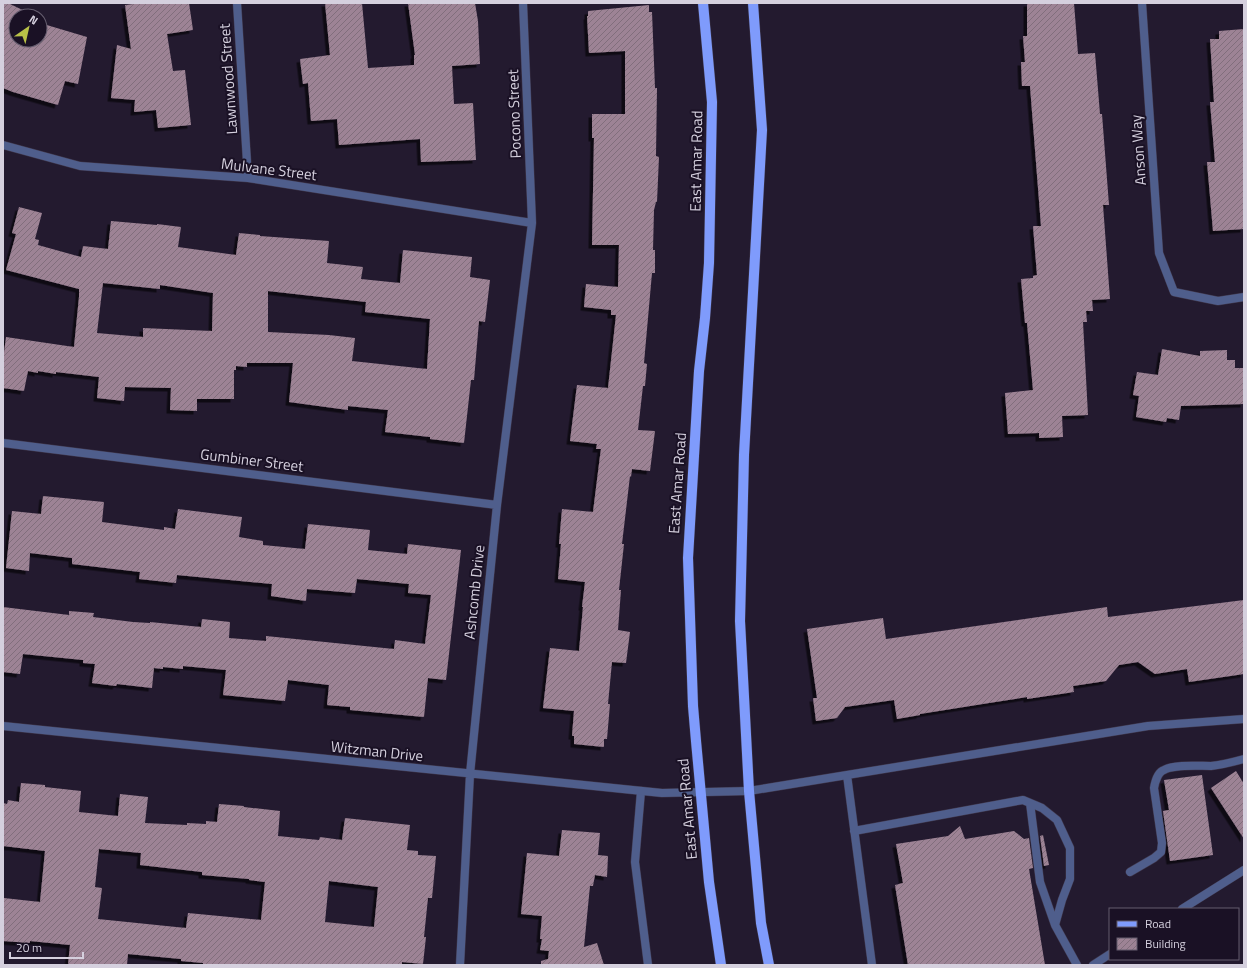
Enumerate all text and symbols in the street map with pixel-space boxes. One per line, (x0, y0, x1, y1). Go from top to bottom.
north arrow (8, 8, 48, 48)
text: N (26, 11, 41, 28)
street label: Lawnwood Street (213, 22, 243, 135)
street label: Pocono Street (501, 68, 527, 159)
street label: East Amar Road (684, 110, 708, 212)
street label: Anson Way (1124, 114, 1152, 186)
street label: Mulvane Street (220, 152, 319, 186)
street label: East Amar Road (662, 432, 692, 534)
street label: Gumbiner Street (199, 442, 306, 478)
street label: Ashcomb Drive (458, 544, 490, 640)
street label: Witzman Drive (330, 735, 424, 767)
street label: East Amar Road (671, 758, 703, 860)
legend (1109, 908, 1239, 960)
text: Road (1145, 914, 1171, 933)
scale bar (10, 934, 83, 960)
text: Building (1145, 934, 1186, 953)
text: 20 m (16, 938, 42, 957)

